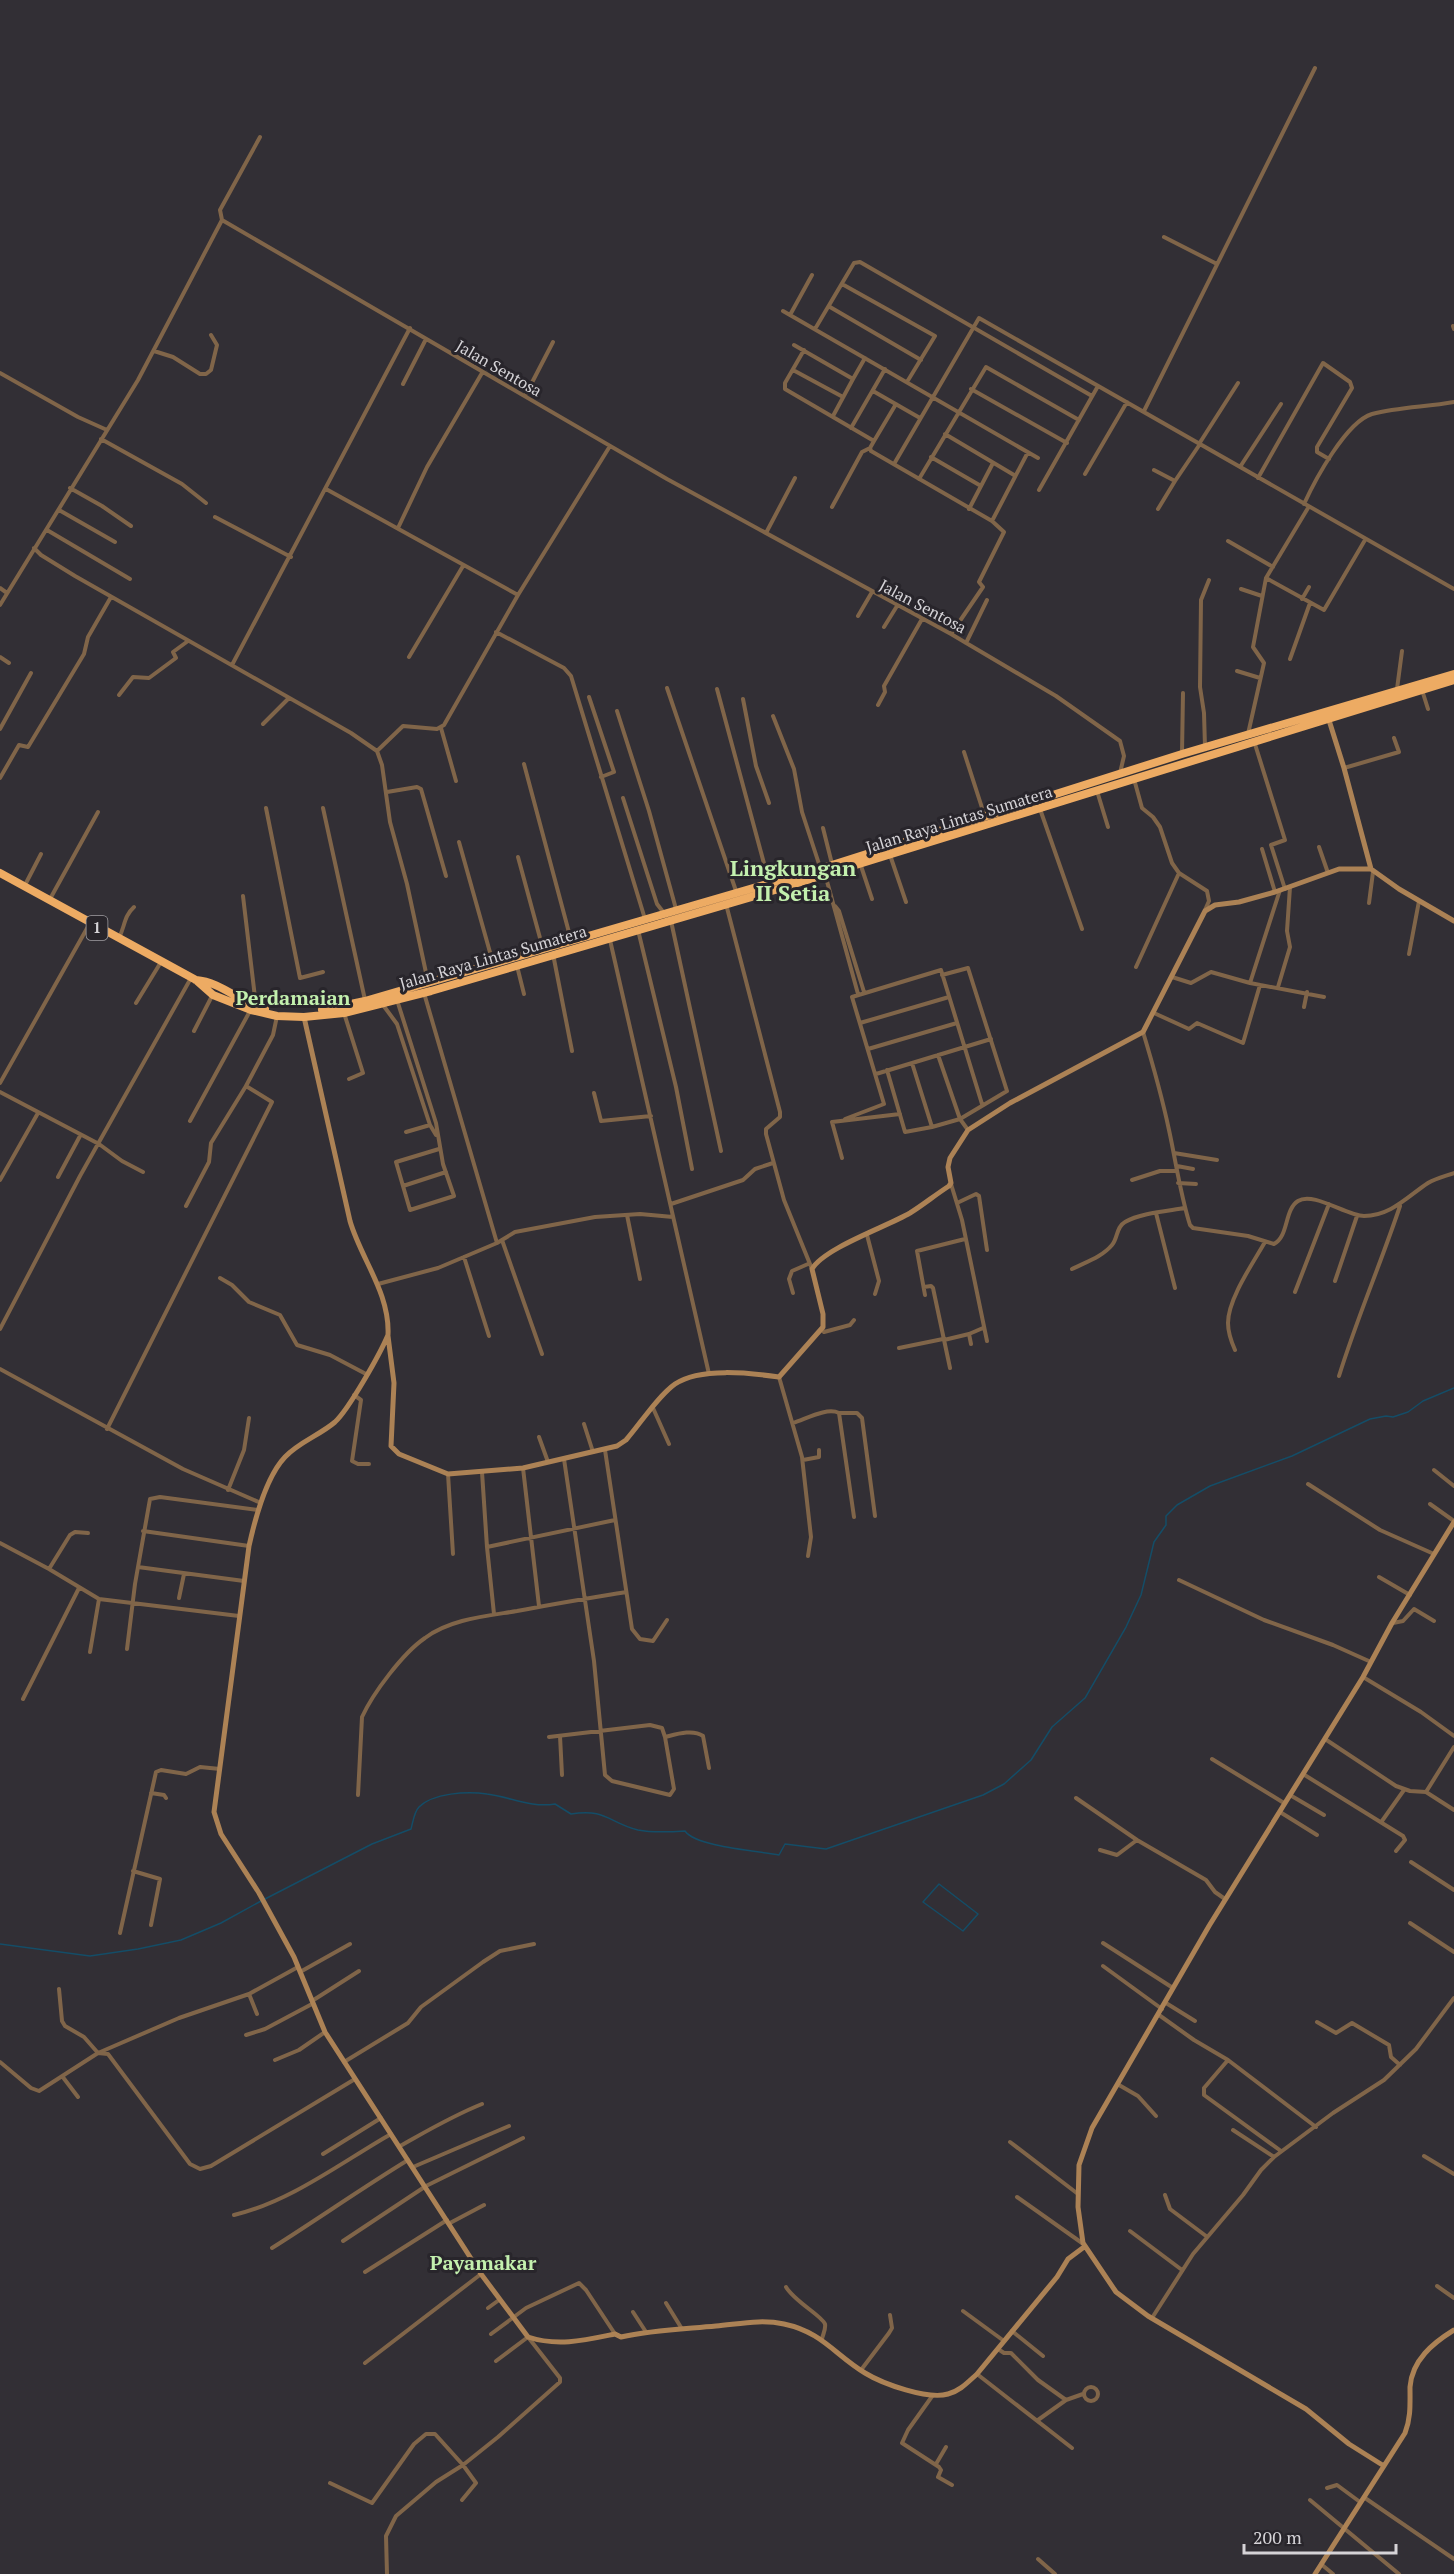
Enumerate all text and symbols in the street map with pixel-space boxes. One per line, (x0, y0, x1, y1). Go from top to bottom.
street label: Jalan Sentosa (452, 335, 546, 401)
street label: Jalan Sentosa (876, 574, 970, 638)
street label: Jalan Raya Lintas Sumatera (863, 780, 1055, 858)
district label: Lingkungan II Setia (730, 853, 856, 907)
road number: 1 (86, 916, 108, 940)
street label: Jalan Raya Lintas Sumatera (397, 920, 589, 994)
district label: Perdamaian (236, 984, 351, 1011)
district label: Payamakar (430, 2249, 537, 2276)
scale bar (1244, 2517, 1396, 2555)
text: 200 m (1253, 2525, 1302, 2549)

